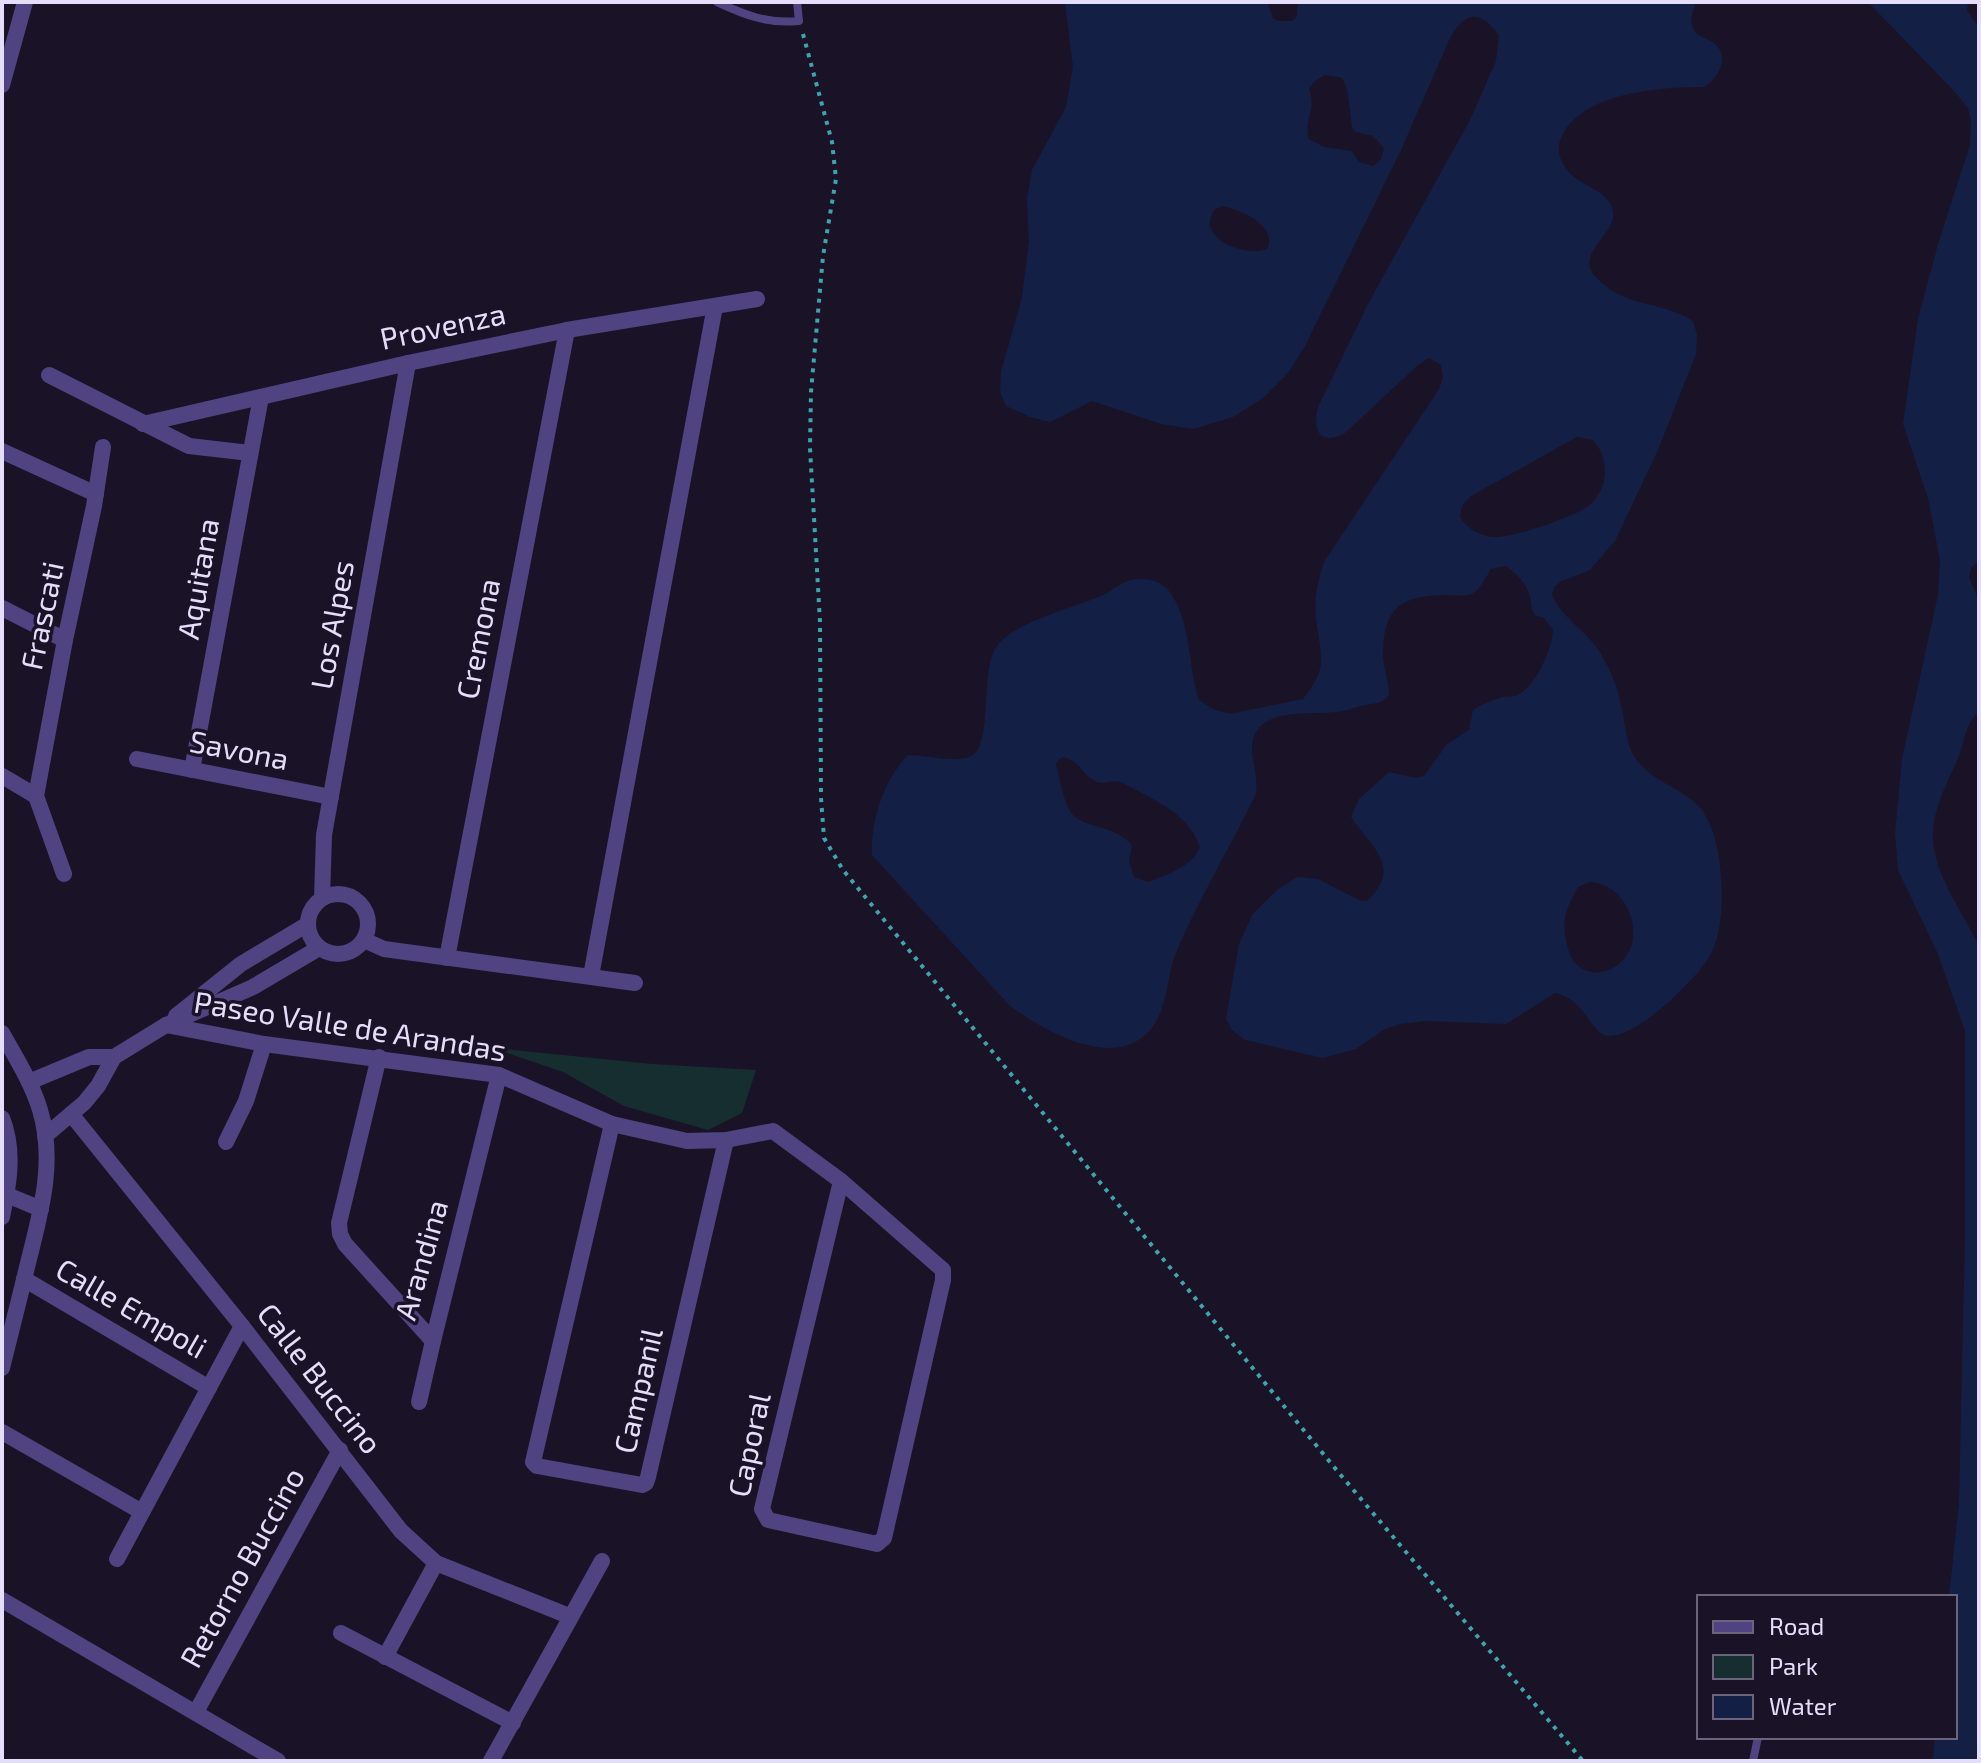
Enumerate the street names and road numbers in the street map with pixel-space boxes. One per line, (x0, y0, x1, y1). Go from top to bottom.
street label: Provenza (377, 294, 509, 356)
street label: Aquitana (169, 515, 225, 642)
street label: Frascati (12, 558, 70, 673)
street label: Los Alpes (302, 558, 360, 692)
street label: Cremona (448, 575, 506, 702)
street label: Savona (187, 722, 292, 776)
street label: Paseo Valle de Arandas (192, 983, 509, 1067)
street label: Arandina (386, 1195, 454, 1324)
street label: Calle Empoli (50, 1250, 214, 1365)
street label: Calle Buccino (251, 1295, 390, 1460)
street label: Campanil (605, 1324, 669, 1457)
street label: Caporal (719, 1389, 777, 1500)
street label: Retorno Buccino (171, 1461, 311, 1673)

